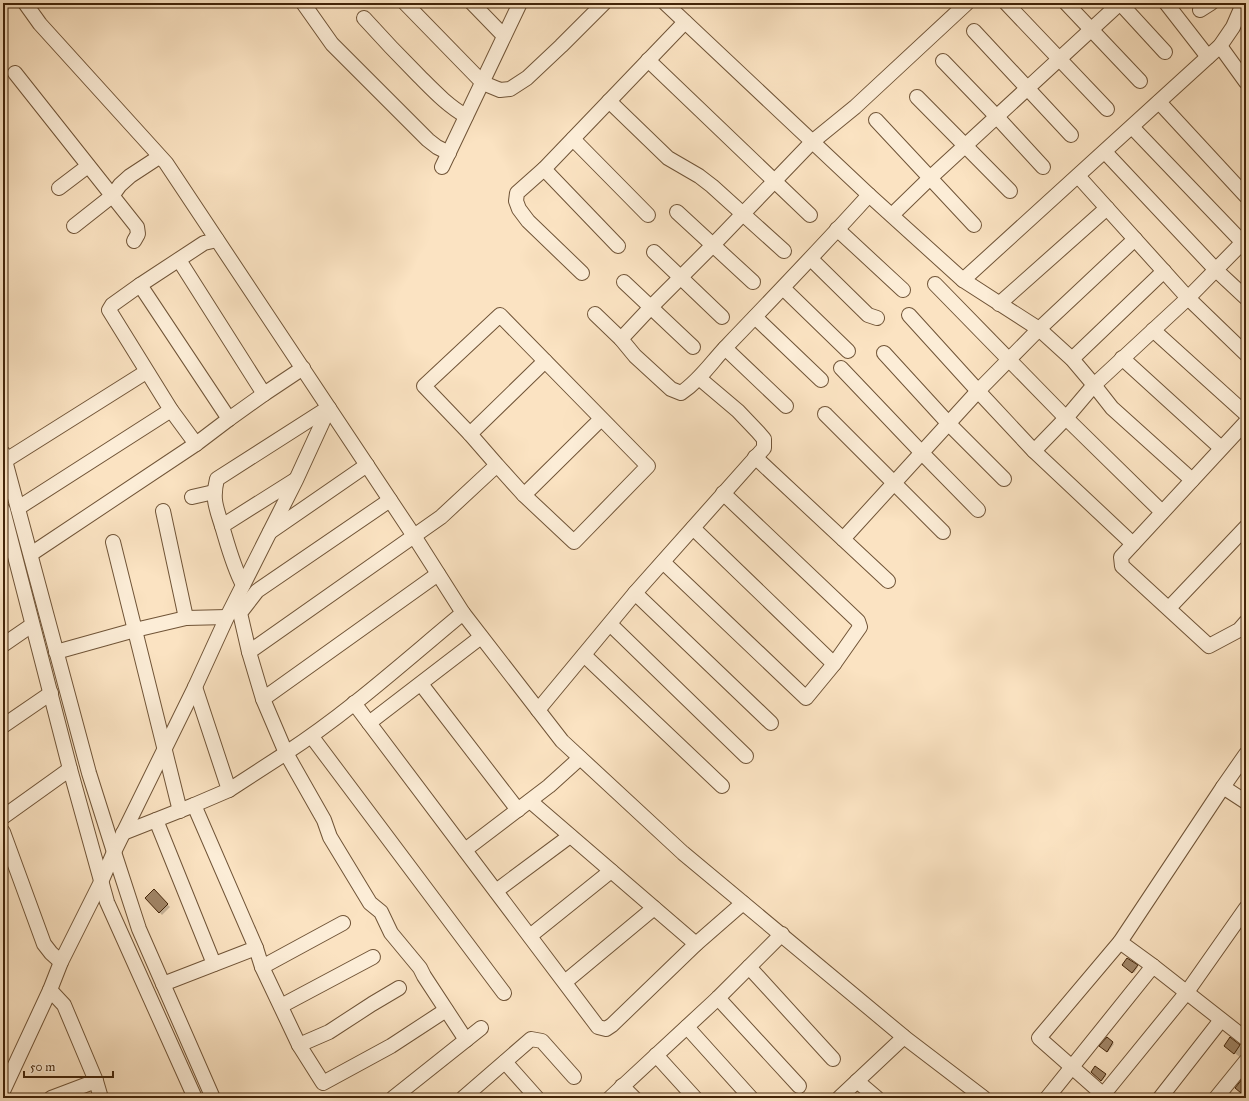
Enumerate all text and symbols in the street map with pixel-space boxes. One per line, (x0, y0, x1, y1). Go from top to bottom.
scale bar (24, 1053, 113, 1079)
text: 50 m (30, 1060, 55, 1074)

